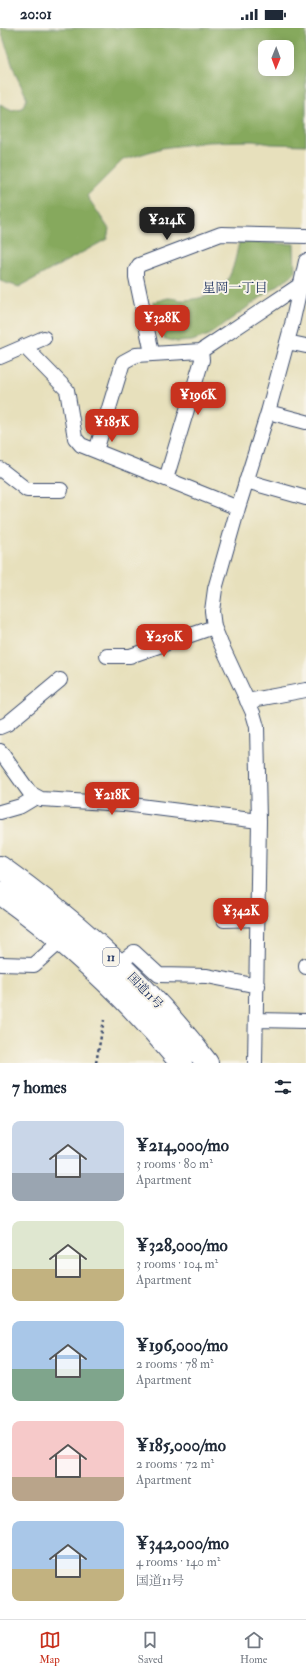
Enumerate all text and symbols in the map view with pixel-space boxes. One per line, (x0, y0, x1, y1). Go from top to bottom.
text: 20:01 (20, 5, 52, 24)
north arrow (258, 40, 294, 76)
map controls (258, 40, 294, 76)
pin: ¥214K (139, 207, 195, 241)
text: ¥214K (148, 212, 186, 228)
district label: 星岡一丁目 (202, 280, 268, 296)
pin: ¥328K (134, 305, 190, 339)
text: ¥328K (144, 310, 180, 326)
pin: ¥196K (170, 382, 226, 416)
text: ¥196K (180, 387, 216, 403)
pin: ¥185K (84, 409, 140, 443)
text: ¥185K (94, 414, 130, 430)
pin: ¥250K (136, 624, 192, 658)
text: ¥250K (145, 629, 183, 645)
pin: ¥218K (84, 782, 140, 816)
text: ¥218K (94, 787, 130, 803)
pin: ¥342K (213, 898, 269, 932)
text: ¥342K (222, 903, 260, 919)
road number: 11 (103, 948, 119, 966)
street label: 国道11号 (124, 970, 166, 1012)
icon: filters (272, 1076, 294, 1098)
text: 7 homes (12, 1077, 67, 1098)
text: ¥214,000/mo (136, 1135, 229, 1156)
icon: home (44, 1137, 92, 1185)
text: 3 rooms · 80 m² (136, 1156, 213, 1172)
text: Apartment (136, 1172, 192, 1188)
text: ¥328,000/mo (136, 1235, 228, 1256)
icon: home (44, 1237, 92, 1285)
text: 3 rooms · 104 m² (136, 1256, 218, 1272)
text: Apartment (136, 1272, 192, 1288)
text: ¥196,000/mo (136, 1335, 228, 1356)
icon: home (44, 1337, 92, 1385)
text: 2 rooms · 78 m² (136, 1356, 214, 1372)
text: Apartment (136, 1372, 192, 1388)
text: ¥185,000/mo (136, 1435, 226, 1456)
icon: home (44, 1437, 92, 1485)
text: 2 rooms · 72 m² (136, 1456, 214, 1472)
text: Apartment (136, 1472, 192, 1488)
text: ¥342,000/mo (136, 1533, 229, 1554)
icon: home (44, 1537, 92, 1585)
text: 4 rooms · 140 m² (136, 1554, 220, 1570)
text: 国道11号 (136, 1573, 184, 1589)
tab: Map (39, 1629, 61, 1666)
tab: Saved (138, 1629, 163, 1666)
tab: Home (240, 1629, 267, 1666)

